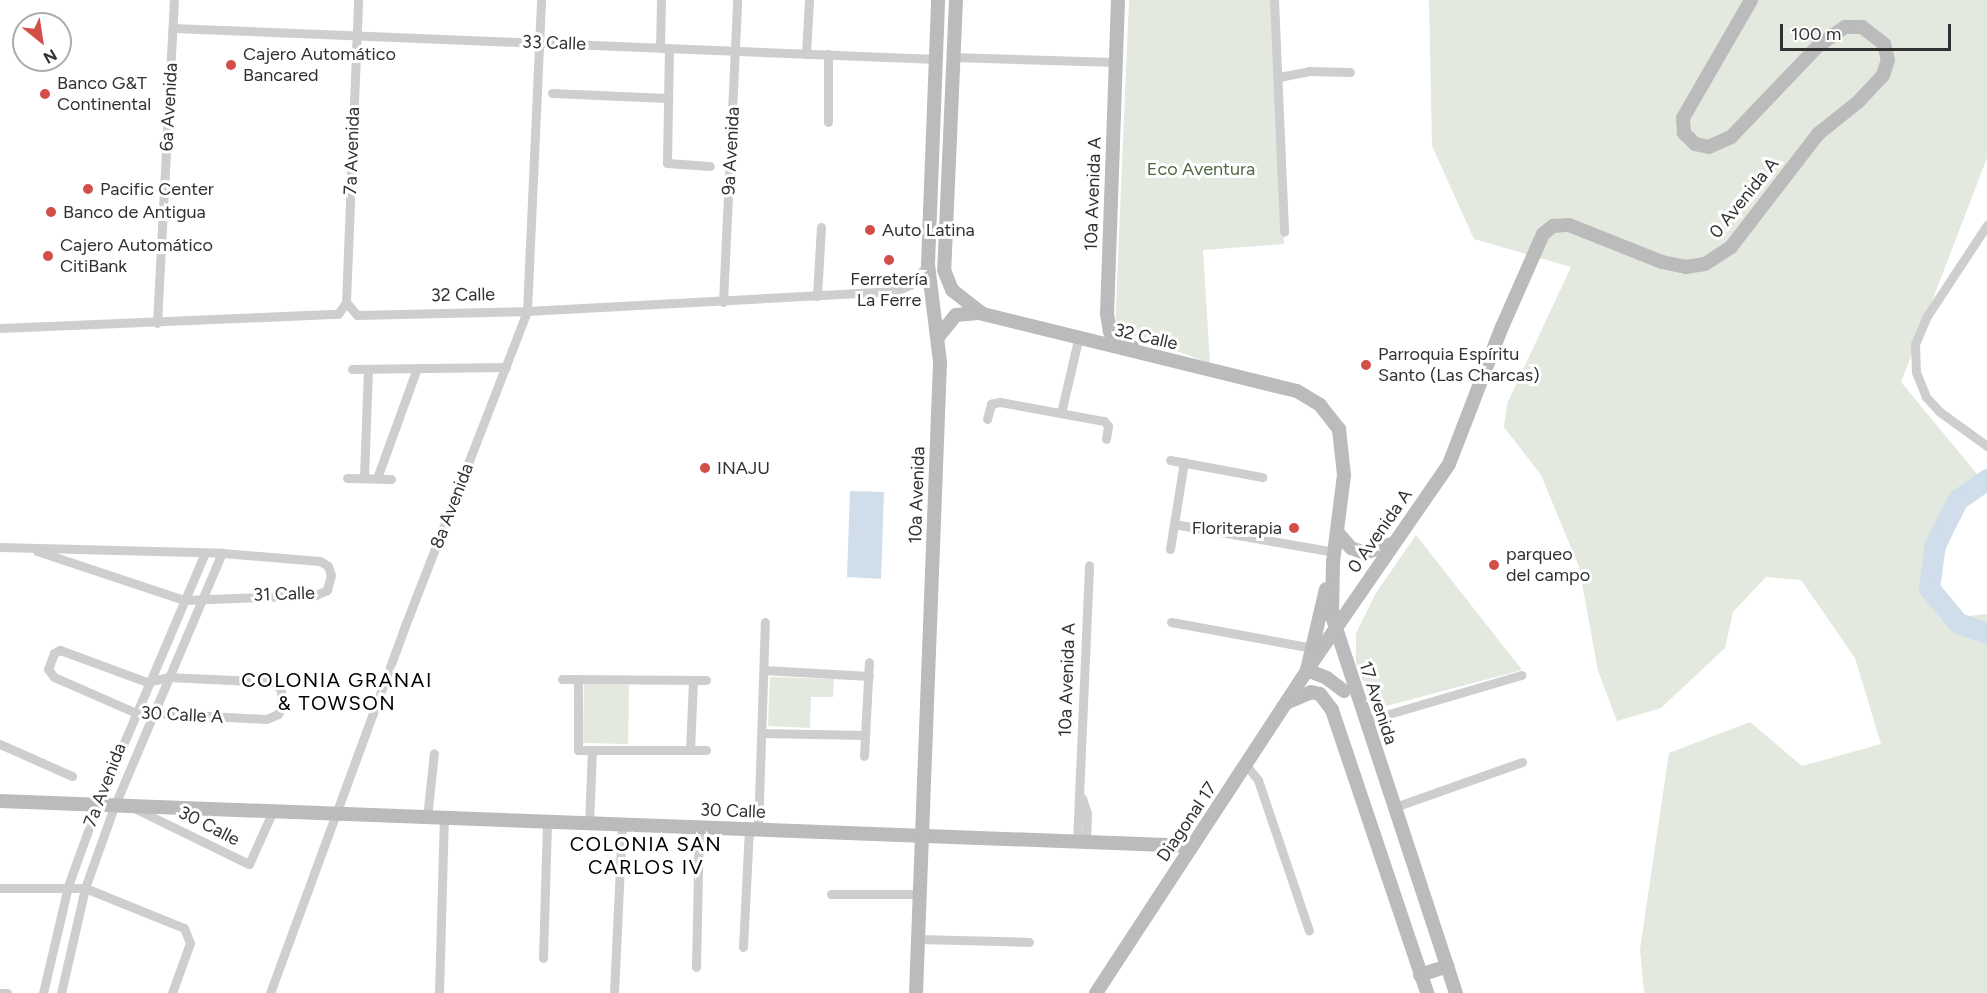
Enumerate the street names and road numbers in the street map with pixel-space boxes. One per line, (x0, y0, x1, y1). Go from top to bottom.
street label: 33 Calle (522, 31, 586, 55)
street label: 6a Avenida (156, 62, 182, 152)
street label: 9a Avenida (718, 106, 744, 196)
street label: 7a Avenida (340, 107, 364, 195)
street label: 10a Avenida A (1080, 137, 1106, 251)
street label: 0 Avenida A (1705, 153, 1783, 243)
street label: 32 Calle (431, 284, 495, 306)
street label: 32 Calle (1112, 319, 1180, 355)
street label: 10a Avenida (905, 446, 929, 544)
street label: 8a Avenida (426, 460, 478, 552)
street label: 0 Avenida A (1343, 485, 1417, 577)
street label: 31 Calle (253, 582, 315, 606)
street label: 10a Avenida A (1054, 623, 1080, 737)
street label: 17 Avenida (1354, 659, 1402, 747)
street label: 30 Calle A (140, 702, 224, 728)
street label: 7a Avenida (79, 740, 131, 830)
street label: Diagonal 17 (1152, 778, 1222, 866)
street label: 30 Calle (700, 799, 766, 823)
street label: 30 Calle (175, 801, 243, 851)

